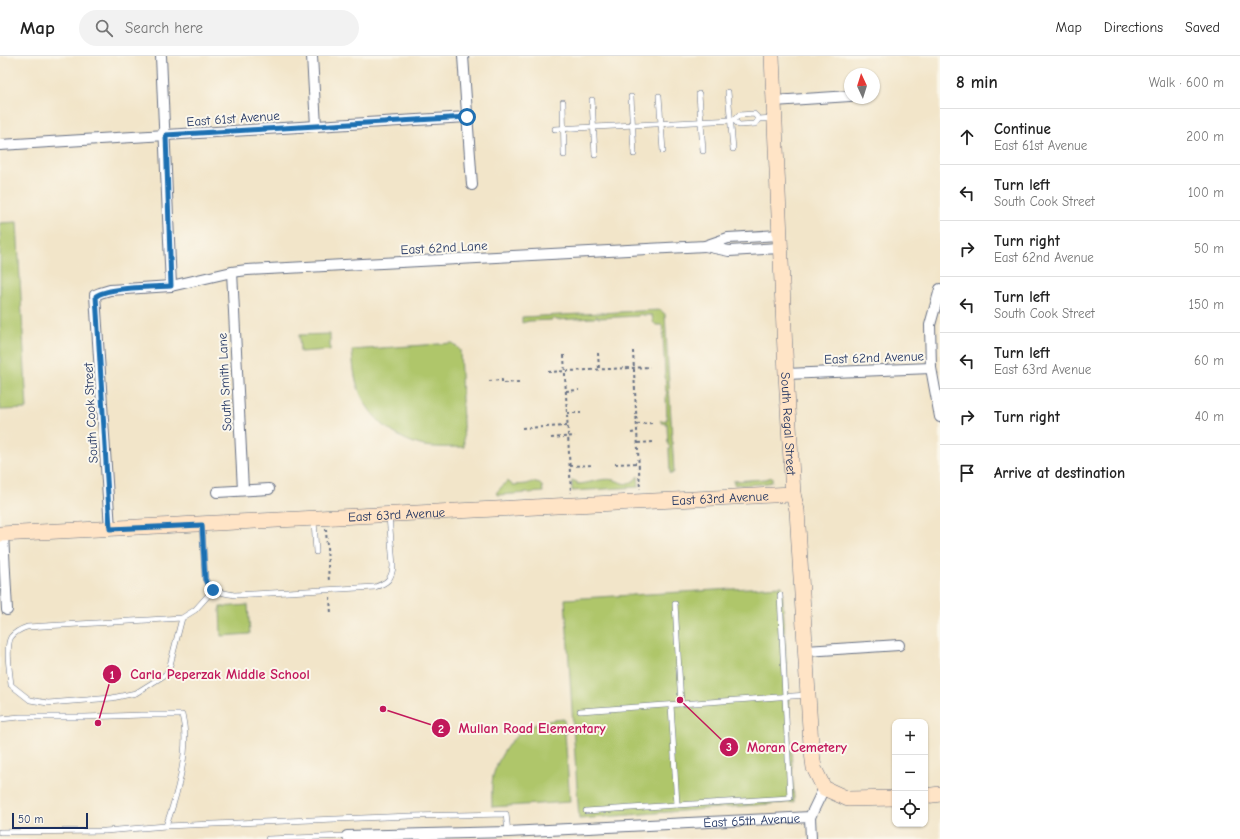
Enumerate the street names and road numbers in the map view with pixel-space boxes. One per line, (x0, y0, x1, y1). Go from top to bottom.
street label: East 61st Avenue (186, 108, 281, 129)
street label: East 62nd Lane (400, 238, 488, 257)
street label: South Smith Lane (214, 332, 235, 431)
street label: East 62nd Avenue (824, 348, 925, 367)
street label: South Cook Street (80, 361, 101, 464)
street label: South Regal Street (778, 372, 799, 477)
street label: East 63rd Avenue (671, 488, 770, 508)
street label: East 63rd Avenue (348, 505, 446, 524)
street label: East 65th Avenue (703, 810, 801, 830)

